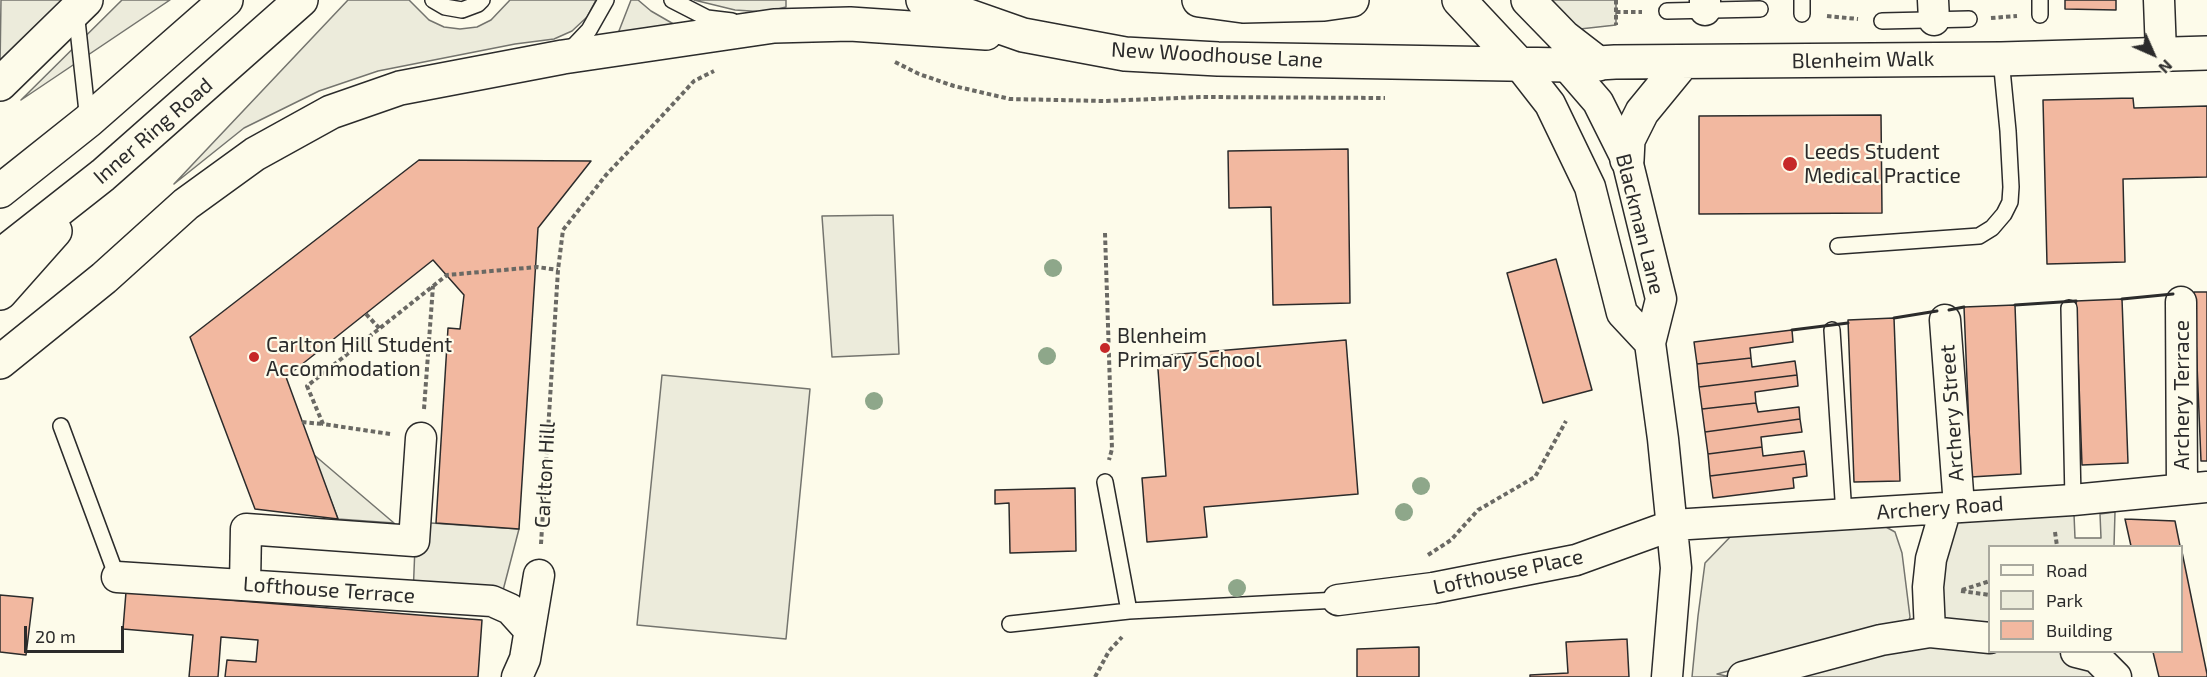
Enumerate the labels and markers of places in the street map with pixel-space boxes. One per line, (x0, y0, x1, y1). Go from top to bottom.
place label: Leeds Student Medical Practice (1804, 139, 1961, 189)
marker: Leeds Student Medical Practice (1781, 155, 1799, 173)
place label: Blenheim Primary School (1117, 323, 1262, 373)
place label: Carlton Hill Student Accommodation (266, 332, 452, 382)
marker: Blenheim Primary School (1098, 341, 1112, 355)
marker: Carlton Hill Student Accommodation (247, 350, 261, 364)

